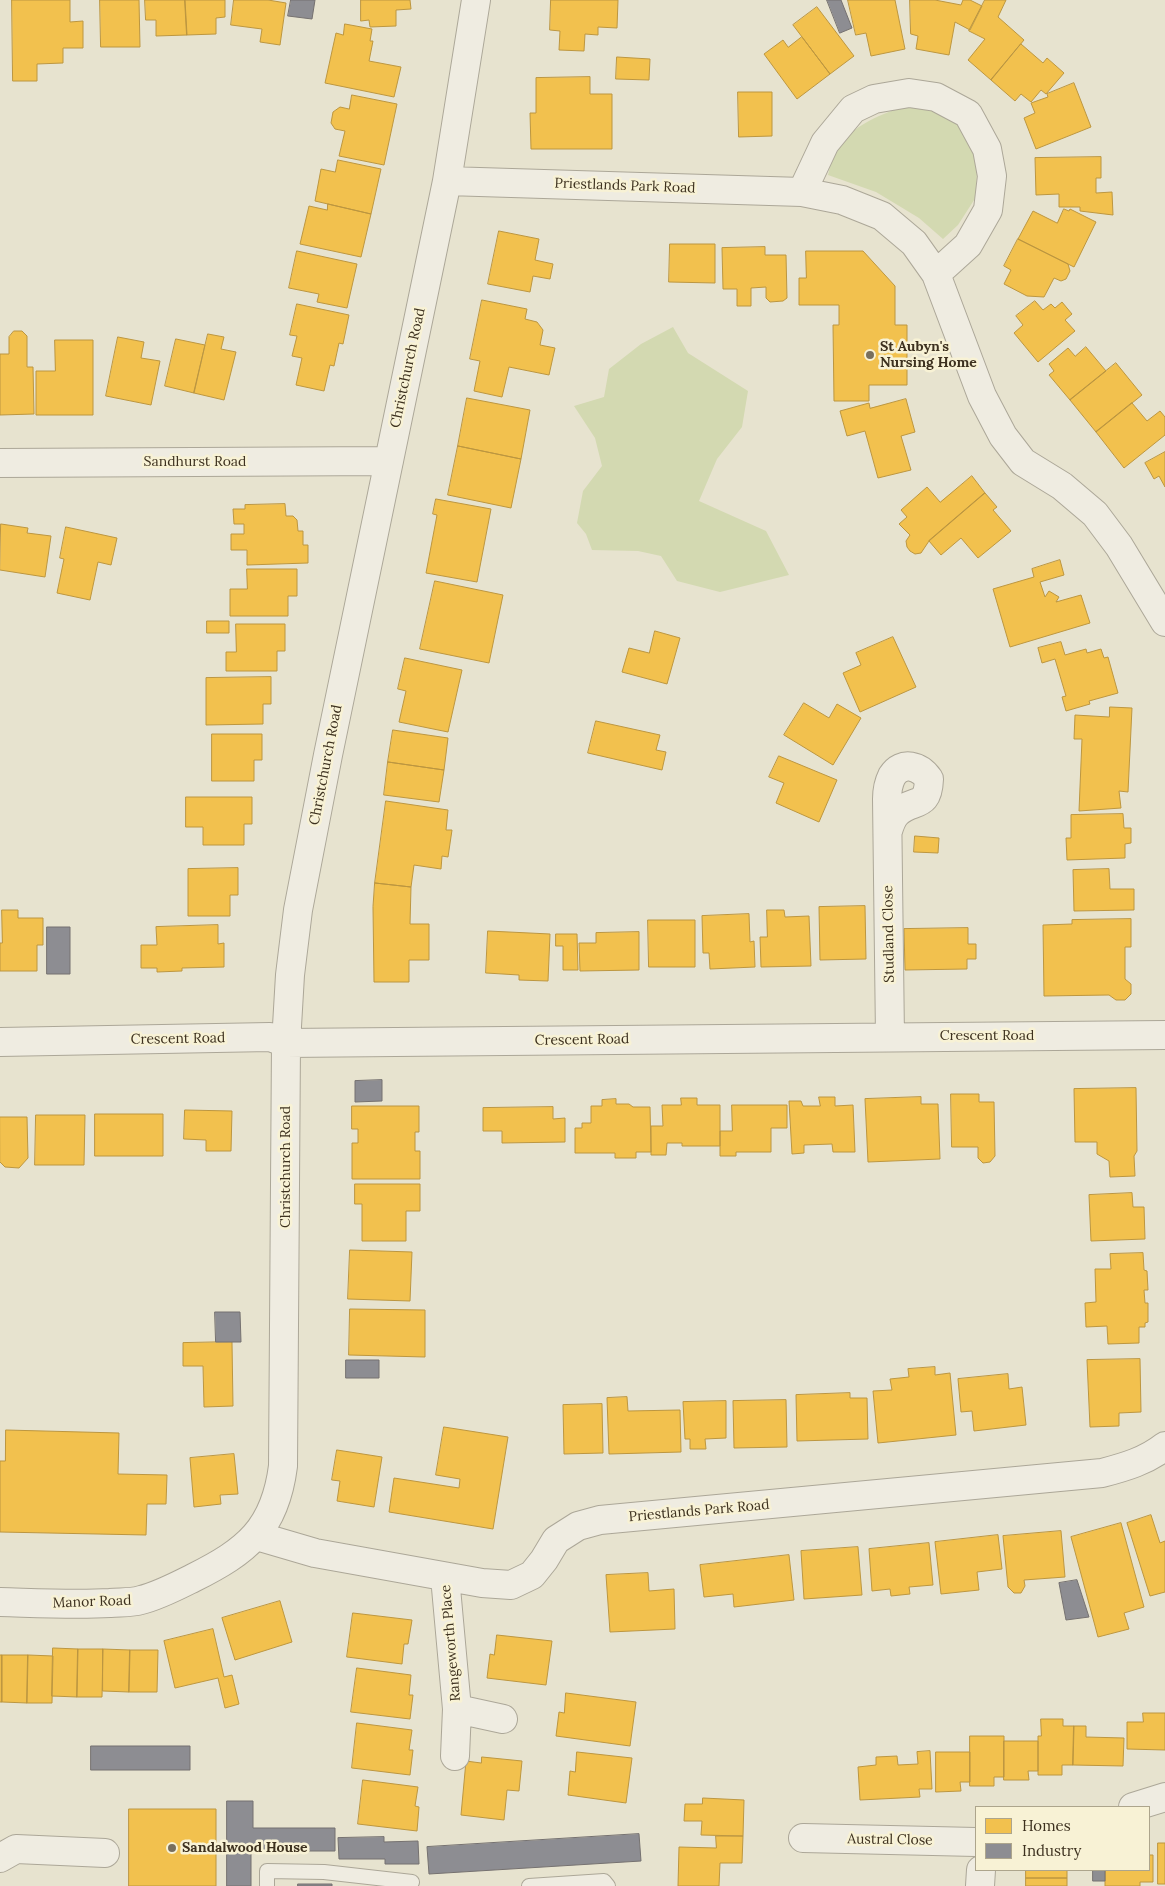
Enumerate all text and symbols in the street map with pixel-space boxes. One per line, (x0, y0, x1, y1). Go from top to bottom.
street label: Priestlands Park Road (554, 175, 696, 197)
street label: Christchurch Road (387, 306, 429, 430)
place label: St Aubyn's Nursing Home (880, 339, 977, 372)
marker: St Aubyn's Nursing Home (864, 349, 876, 361)
street label: Sandhurst Road (144, 454, 246, 470)
street label: Christchurch Road (306, 703, 346, 827)
street label: Studland Close (880, 885, 898, 983)
street label: Crescent Road (940, 1028, 1034, 1044)
street label: Crescent Road (130, 1030, 226, 1048)
street label: Crescent Road (534, 1031, 630, 1049)
street label: Christchurch Road (278, 1106, 294, 1228)
street label: Priestlands Park Road (628, 1496, 770, 1526)
street label: Rangeworth Place (438, 1584, 464, 1702)
street label: Manor Road (52, 1592, 132, 1612)
legend (975, 1806, 1150, 1871)
text: Homes (1022, 1816, 1071, 1835)
street label: Austral Close (847, 1831, 933, 1849)
place label: Sandalwood House (182, 1840, 307, 1856)
text: Industry (1022, 1841, 1081, 1860)
marker: Sandalwood House (166, 1842, 178, 1854)

